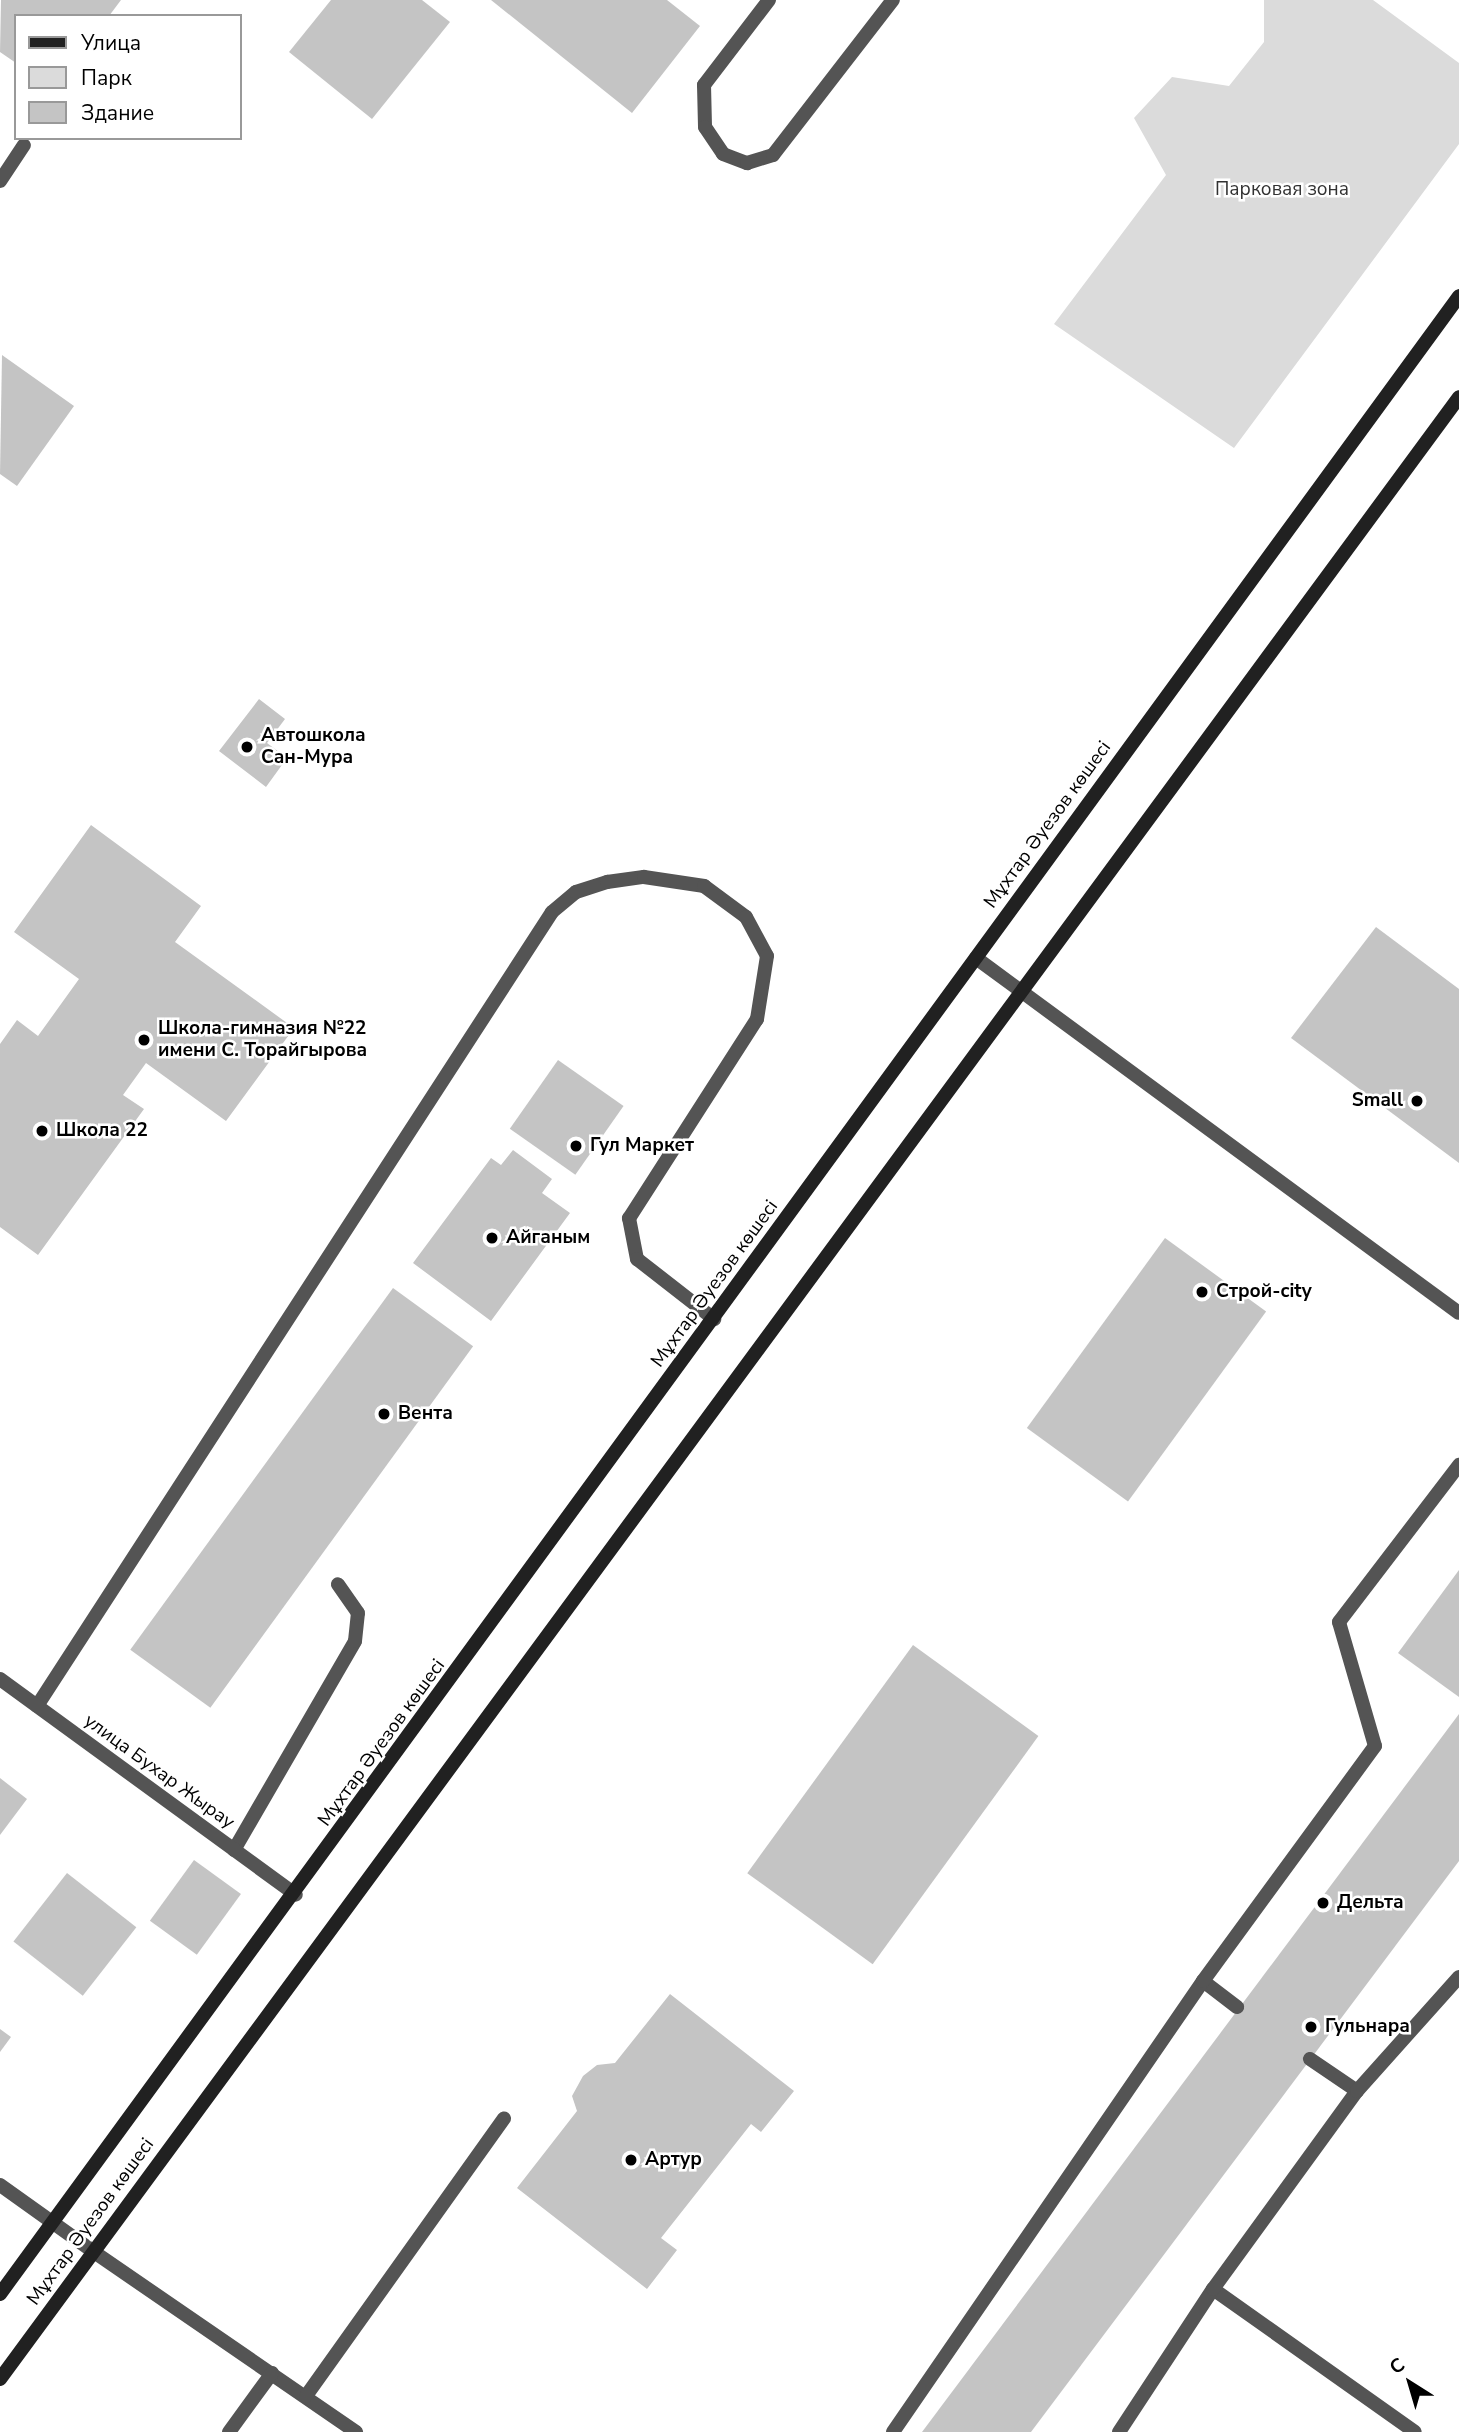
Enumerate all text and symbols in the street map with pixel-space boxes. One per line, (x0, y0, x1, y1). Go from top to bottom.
legend (14, 14, 242, 140)
text: Улица (81, 29, 141, 57)
text: Парк (81, 64, 132, 92)
text: Здание (81, 99, 154, 127)
park label: Парковая зона (1215, 179, 1349, 201)
place label: Автошкола Сан-Мура (261, 725, 366, 769)
street label: Мұхтар Әуезов көшесі (980, 737, 1116, 913)
marker: Автошкола Сан-Мура (239, 739, 255, 755)
place label: Школа-гимназия №22 имени С. Торайгырова (158, 1018, 367, 1062)
marker: Школа-гимназия №22 имени С. Торайгырова (136, 1032, 152, 1048)
place label: Small (1352, 1090, 1403, 1112)
marker: Small (1409, 1093, 1425, 1109)
place label: Школа 22 (56, 1120, 148, 1142)
marker: Школа 22 (34, 1123, 50, 1139)
place label: Гул Маркет (590, 1135, 694, 1157)
marker: Гул Маркет (568, 1138, 584, 1154)
street label: Мұхтар Әуезов көшесі (647, 1196, 783, 1372)
place label: Айганым (506, 1227, 590, 1249)
marker: Айганым (484, 1230, 500, 1246)
place label: Строй-city (1216, 1281, 1312, 1303)
marker: Строй-city (1194, 1284, 1210, 1300)
place label: Вента (398, 1403, 453, 1425)
marker: Вента (376, 1406, 392, 1422)
street label: Мұхтар Әуезов көшесі (314, 1655, 450, 1831)
street label: улица Бухар Жырау (79, 1710, 239, 1834)
place label: Дельта (1337, 1892, 1404, 1914)
marker: Дельта (1315, 1895, 1331, 1911)
place label: Гульнара (1325, 2016, 1410, 2038)
marker: Гульнара (1303, 2019, 1319, 2035)
street label: Мұхтар Әуезов көшесі (23, 2134, 159, 2310)
place label: Артур (645, 2149, 702, 2171)
marker: Артур (623, 2152, 639, 2168)
north arrow (1375, 2348, 1445, 2418)
text: С (1384, 2352, 1410, 2380)

